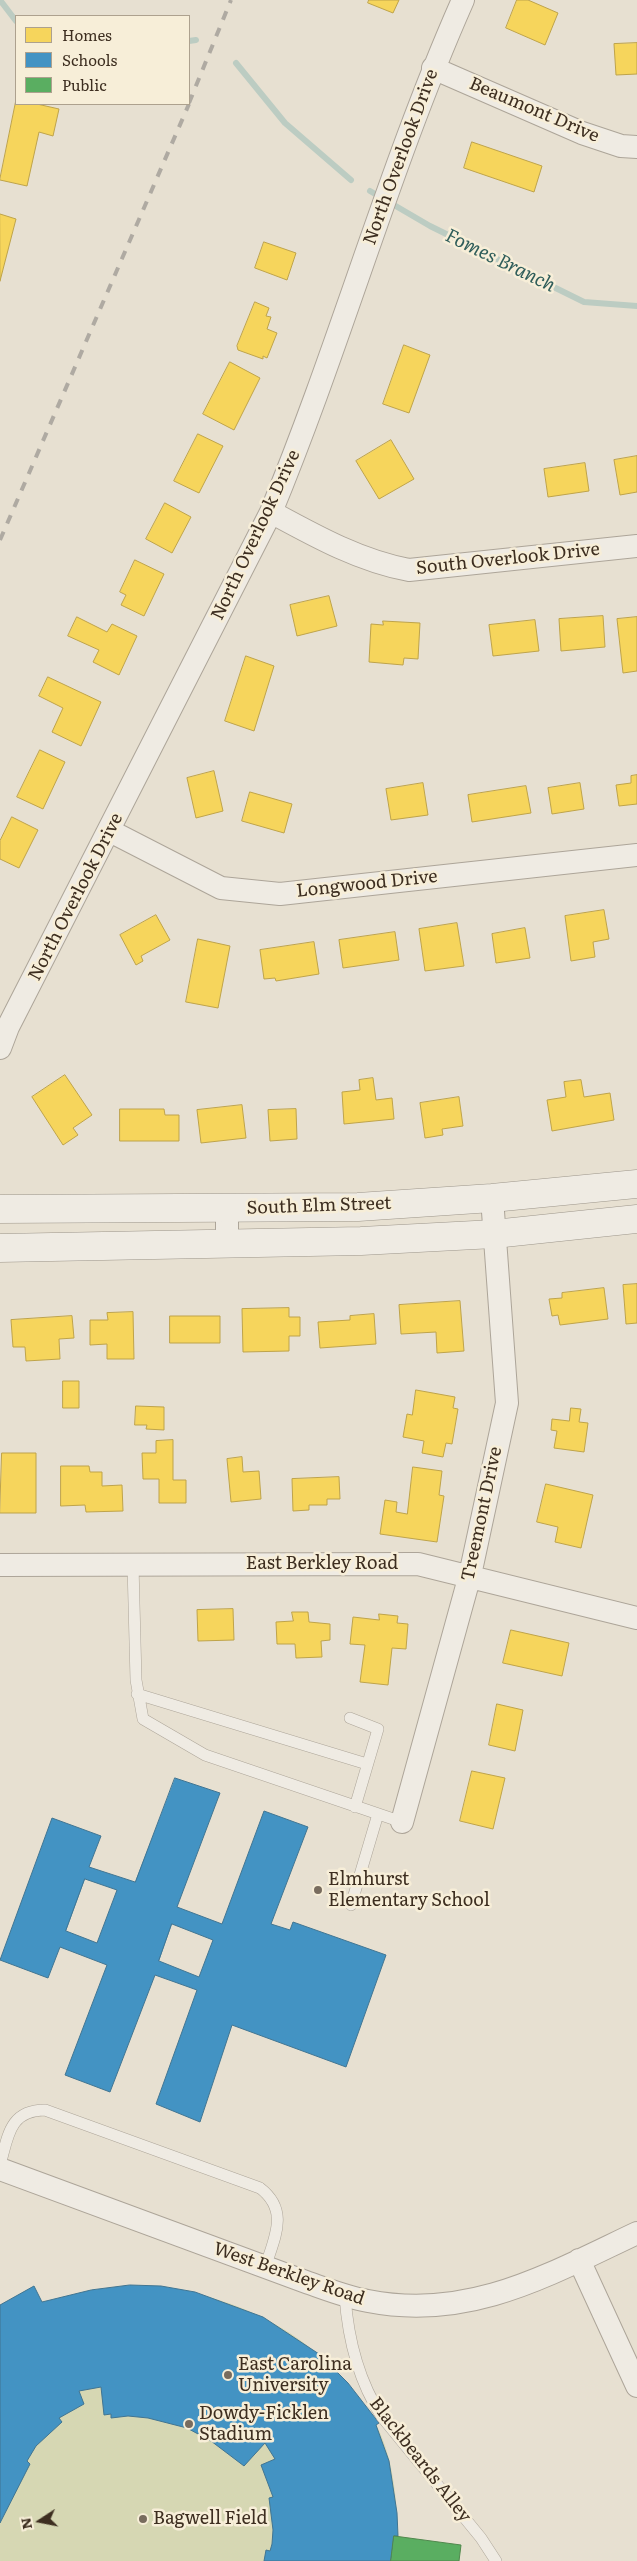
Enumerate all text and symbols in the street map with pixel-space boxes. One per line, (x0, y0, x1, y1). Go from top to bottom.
legend (15, 15, 190, 105)
text: Homes (62, 23, 112, 46)
text: Schools (62, 48, 117, 71)
street label: North Overlook Drive (359, 66, 443, 248)
text: Public (62, 73, 107, 96)
street label: Beaumont Drive (466, 73, 602, 147)
water label: Fomes Branch (441, 225, 559, 297)
street label: North Overlook Drive (207, 446, 305, 624)
street label: South Overlook Drive (415, 539, 601, 579)
street label: North Overlook Drive (24, 810, 128, 984)
street label: Longwood Drive (295, 866, 439, 902)
street label: South Elm Street (246, 1193, 392, 1219)
street label: Treemont Drive (457, 1445, 507, 1583)
street label: East Berkley Road (246, 1553, 398, 1575)
place label: Elmhurst Elementary School (328, 1869, 490, 1912)
marker: Elmhurst Elementary School (312, 1884, 324, 1896)
street label: West Berkley Road (210, 2238, 368, 2310)
place label: East Carolina University (238, 2354, 352, 2396)
marker: East Carolina University (222, 2369, 234, 2381)
street label: Blackbeards Alley (364, 2393, 476, 2527)
place label: Dowdy-Ficklen Stadium (199, 2403, 329, 2446)
marker: Dowdy-Ficklen Stadium (183, 2418, 195, 2430)
north arrow (15, 2496, 65, 2546)
place label: Bagwell Field (153, 2508, 267, 2530)
marker: Bagwell Field (137, 2513, 149, 2525)
text: N (14, 2516, 36, 2532)

